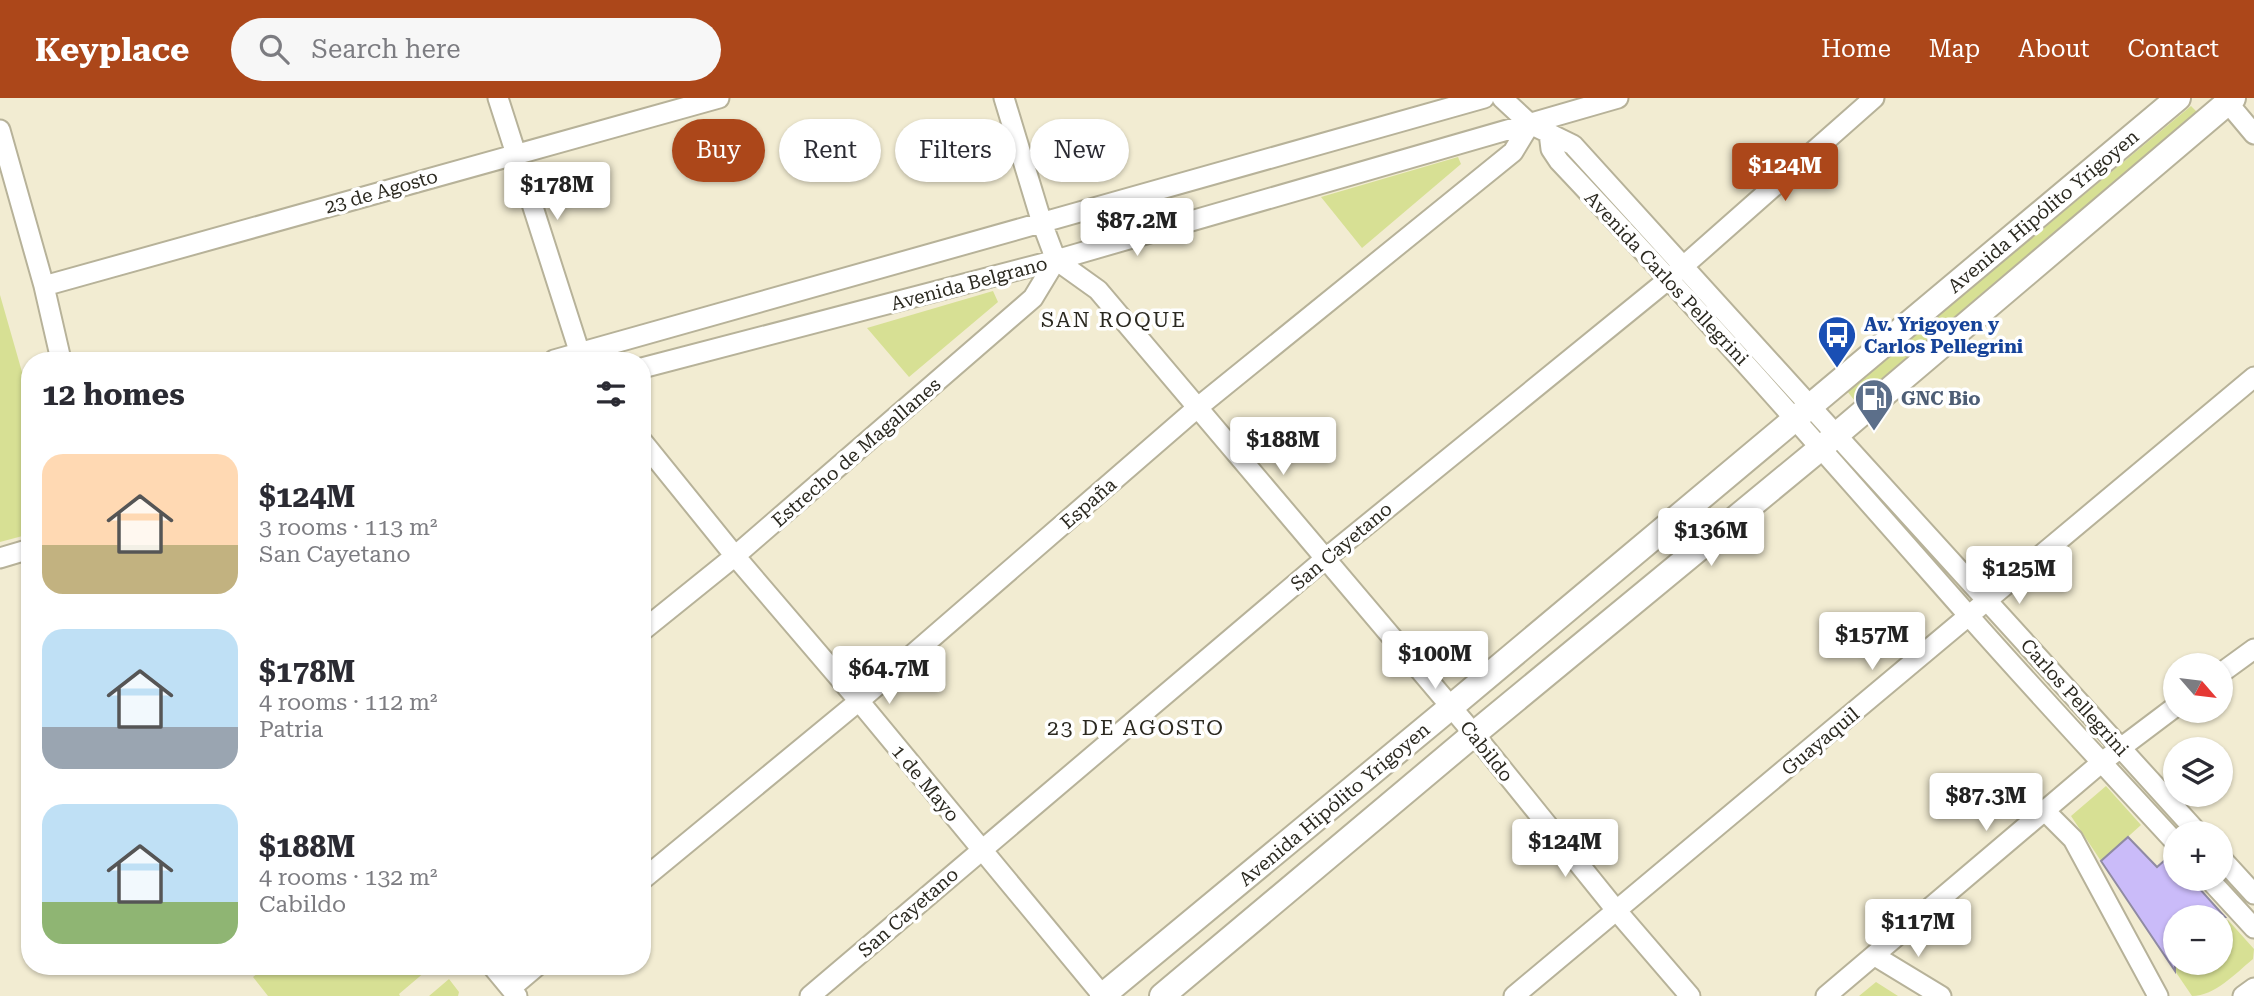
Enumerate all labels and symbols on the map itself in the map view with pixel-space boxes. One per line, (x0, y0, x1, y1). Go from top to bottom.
street label: Avenida Hipólito Yrigoyen (1943, 125, 2143, 298)
pin: $124M (1736, 144, 1834, 203)
pin: $178M (508, 162, 606, 222)
street label: 23 de Agosto (322, 164, 440, 219)
street label: Avenida Carlos Pellegrini (1580, 187, 1753, 370)
pin: $87.2M (1080, 198, 1194, 258)
street label: Avenida Belgrano (888, 252, 1050, 315)
district label: SAN ROQUE (1041, 308, 1187, 332)
place label: Av. Yrigoyen y Carlos Pellegrini (1864, 313, 2023, 358)
bus stop icon: Av. Yrigoyen y Carlos Pellegrini (1816, 314, 1858, 369)
street label: Estrecho de Magallanes (767, 373, 945, 532)
fuel station icon: GNC Bio (1853, 377, 1895, 432)
place label: GNC Bio (1901, 387, 1981, 410)
pin: $188M (1234, 418, 1332, 477)
street label: España (1056, 472, 1121, 534)
street label: San Cayetano (1286, 497, 1397, 595)
pin: $136M (1662, 508, 1760, 568)
pin: $125M (1970, 546, 2068, 606)
pin: $157M (1823, 612, 1921, 672)
pin: $100M (1386, 632, 1484, 691)
street label: Carlos Pellegrini (2016, 634, 2133, 761)
pin: $64.7M (832, 646, 946, 706)
north arrow (2163, 653, 2233, 723)
street label: Guayaquil (1777, 702, 1864, 780)
district label: 23 DE AGOSTO (1047, 716, 1225, 740)
street label: Cabildo (1455, 716, 1518, 787)
street label: Avenida Hipólito Yrigoyen (1234, 718, 1434, 891)
street label: 1 de Mayo (887, 740, 964, 826)
pin: $87.3M (1929, 774, 2043, 833)
pin: $124M (1516, 820, 1614, 879)
street label: San Cayetano (854, 863, 963, 962)
pin: $117M (1869, 900, 1967, 959)

